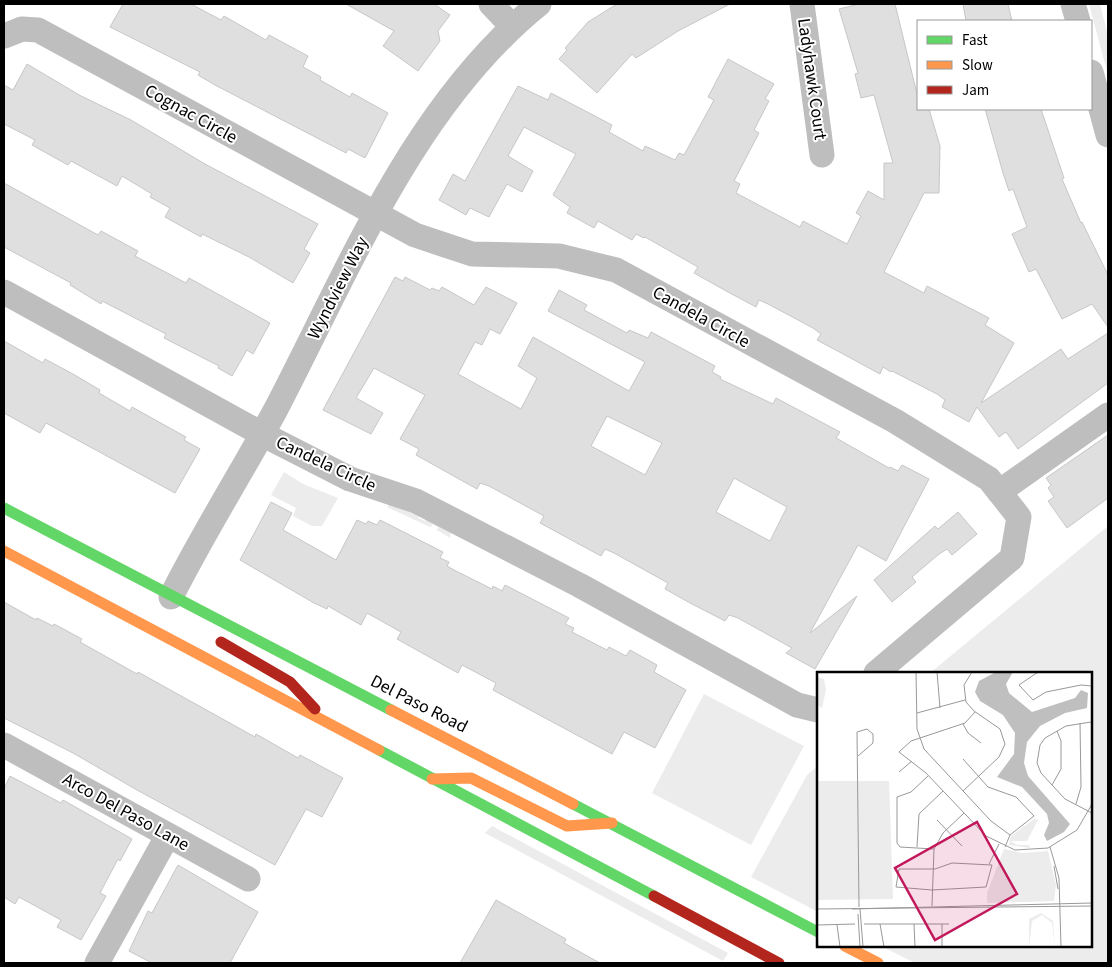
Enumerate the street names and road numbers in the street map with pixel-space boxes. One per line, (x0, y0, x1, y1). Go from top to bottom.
street label: Ladyhawk Court (791, 17, 833, 141)
street label: Cognac Circle (140, 78, 242, 150)
street label: Wyndview Way (301, 232, 375, 344)
street label: Candela Circle (648, 280, 754, 354)
street label: Candela Circle (272, 430, 380, 498)
street label: Del Paso Road (366, 669, 472, 739)
street label: Arco Del Paso Lane (58, 767, 194, 857)

